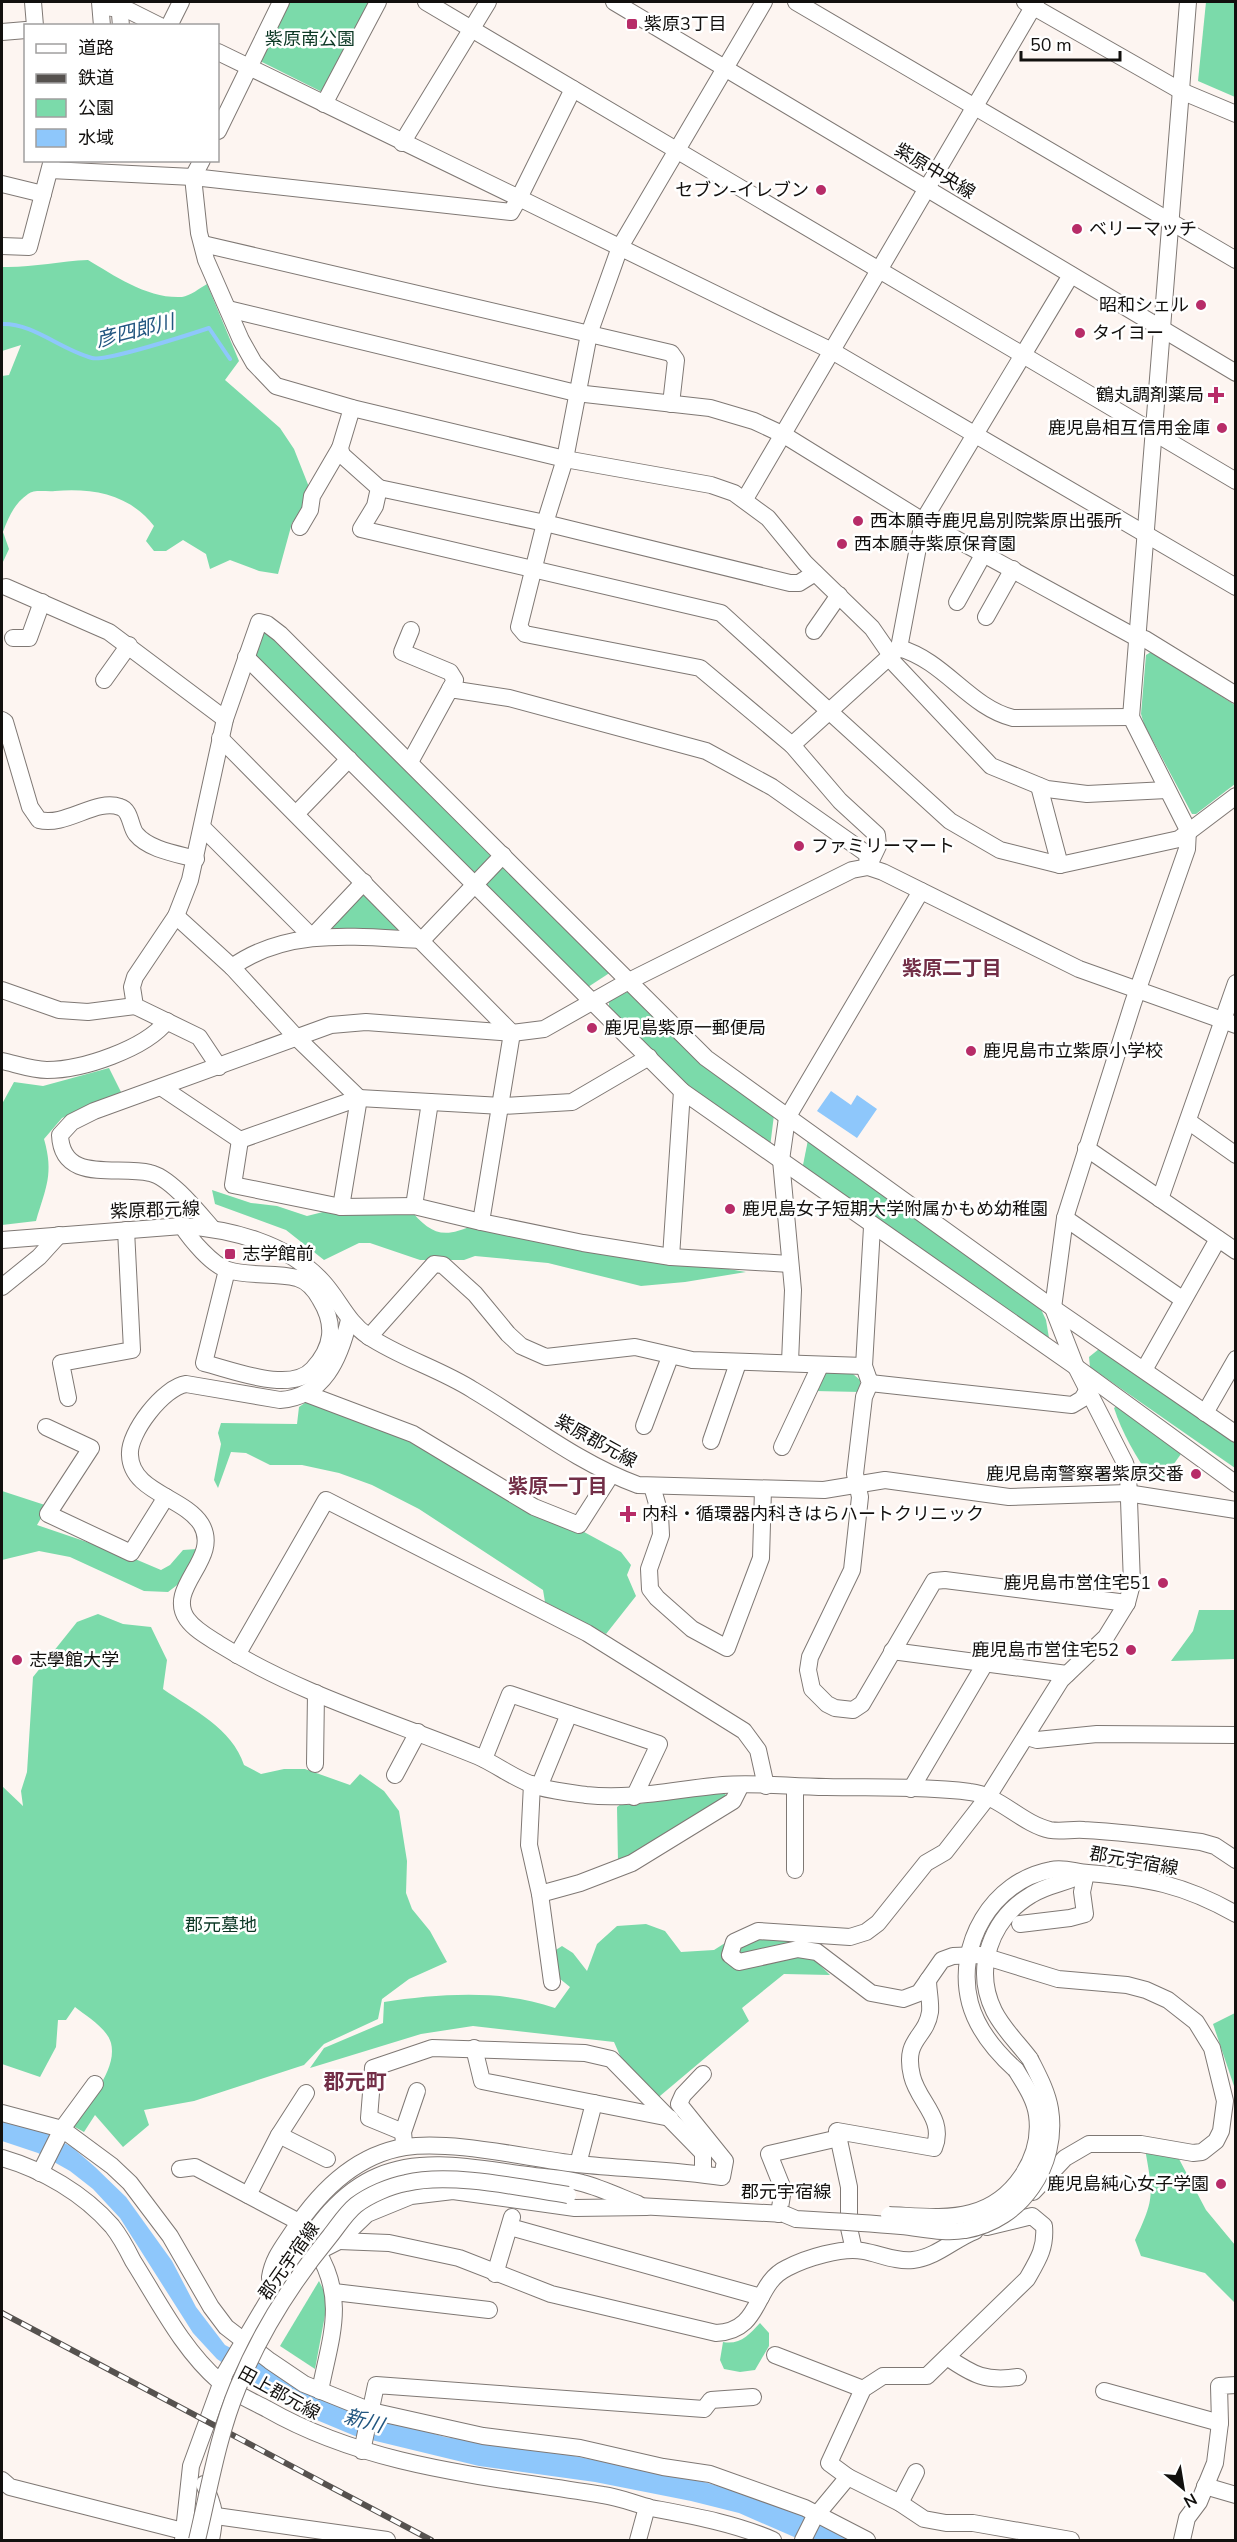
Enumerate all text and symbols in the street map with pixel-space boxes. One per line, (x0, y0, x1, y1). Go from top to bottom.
place label: 紫原3丁目 (644, 12, 727, 36)
marker: 紫原3丁目 (625, 17, 639, 31)
legend (24, 24, 219, 162)
scale bar (1021, 24, 1120, 62)
park label: 紫原南公園 (265, 27, 355, 51)
text: 50 m (1030, 33, 1072, 57)
text: 道路 (78, 36, 114, 60)
text: 鉄道 (78, 66, 114, 90)
text: 公園 (78, 96, 114, 120)
text: 水域 (78, 126, 114, 150)
street label: 紫原中央線 (890, 138, 980, 204)
place label: セブン-イレブン (675, 178, 809, 202)
marker: セブン-イレブン (814, 183, 828, 197)
place label: ベリーマッチ (1089, 217, 1197, 241)
marker: ベリーマッチ (1070, 222, 1084, 236)
place label: 昭和シェル (1099, 293, 1189, 317)
marker: 昭和シェル (1194, 298, 1208, 312)
water label: 彦四郎川 (93, 308, 179, 354)
place label: タイヨー (1092, 321, 1164, 345)
marker: タイヨー (1073, 326, 1087, 340)
place label: 鶴丸調剤薬局 (1096, 383, 1204, 407)
marker: 鶴丸調剤薬局 (1209, 388, 1223, 402)
place label: 鹿児島相互信用金庫 (1048, 416, 1210, 440)
marker: 鹿児島相互信用金庫 (1215, 421, 1229, 435)
place label: 西本願寺鹿児島別院紫原出張所 (870, 509, 1122, 533)
marker: 西本願寺鹿児島別院紫原出張所 (851, 514, 865, 528)
place label: 西本願寺紫原保育園 (854, 532, 1016, 556)
marker: 西本願寺紫原保育園 (835, 537, 849, 551)
place label: ファミリーマート (811, 834, 955, 858)
marker: ファミリーマート (792, 839, 806, 853)
district label: 紫原二丁目 (902, 955, 1002, 982)
place label: 鹿児島紫原一郵便局 (604, 1016, 766, 1040)
marker: 鹿児島紫原一郵便局 (585, 1021, 599, 1035)
place label: 鹿児島市立紫原小学校 (983, 1039, 1163, 1063)
marker: 鹿児島市立紫原小学校 (964, 1044, 978, 1058)
street label: 紫原郡元線 (110, 1196, 200, 1224)
place label: 鹿児島女子短期大学附属かもめ幼稚園 (742, 1197, 1048, 1221)
marker: 鹿児島女子短期大学附属かもめ幼稚園 (723, 1202, 737, 1216)
place label: 志学館前 (242, 1242, 314, 1266)
marker: 志学館前 (223, 1247, 237, 1261)
street label: 紫原郡元線 (551, 1409, 641, 1473)
place label: 鹿児島南警察署紫原交番 (986, 1462, 1184, 1486)
marker: 鹿児島南警察署紫原交番 (1189, 1467, 1203, 1481)
district label: 紫原一丁目 (508, 1473, 608, 1500)
place label: 内科・循環器内科きはらハートクリニック (642, 1502, 984, 1526)
marker: 内科・循環器内科きはらハートクリニック (619, 1505, 637, 1523)
place label: 鹿児島市営住宅51 (1003, 1571, 1151, 1595)
marker: 鹿児島市営住宅51 (1156, 1576, 1170, 1590)
place label: 鹿児島市営住宅52 (971, 1638, 1119, 1662)
marker: 鹿児島市営住宅52 (1124, 1643, 1138, 1657)
place label: 志學館大学 (29, 1648, 119, 1672)
marker: 志學館大学 (10, 1653, 24, 1667)
street label: 郡元宇宿線 (1088, 1841, 1180, 1881)
park label: 郡元墓地 (185, 1913, 257, 1937)
district label: 郡元町 (324, 2068, 387, 2096)
place label: 鹿児島純心女子学園 (1047, 2172, 1209, 2196)
marker: 鹿児島純心女子学園 (1214, 2177, 1228, 2191)
street label: 郡元宇宿線 (741, 2180, 831, 2204)
street label: 郡元宇宿線 (253, 2217, 325, 2305)
street label: 田上郡元線 (234, 2361, 324, 2425)
water label: 新川 (341, 2403, 389, 2440)
north arrow (1153, 2458, 1213, 2518)
text: N (1179, 2488, 1201, 2513)

